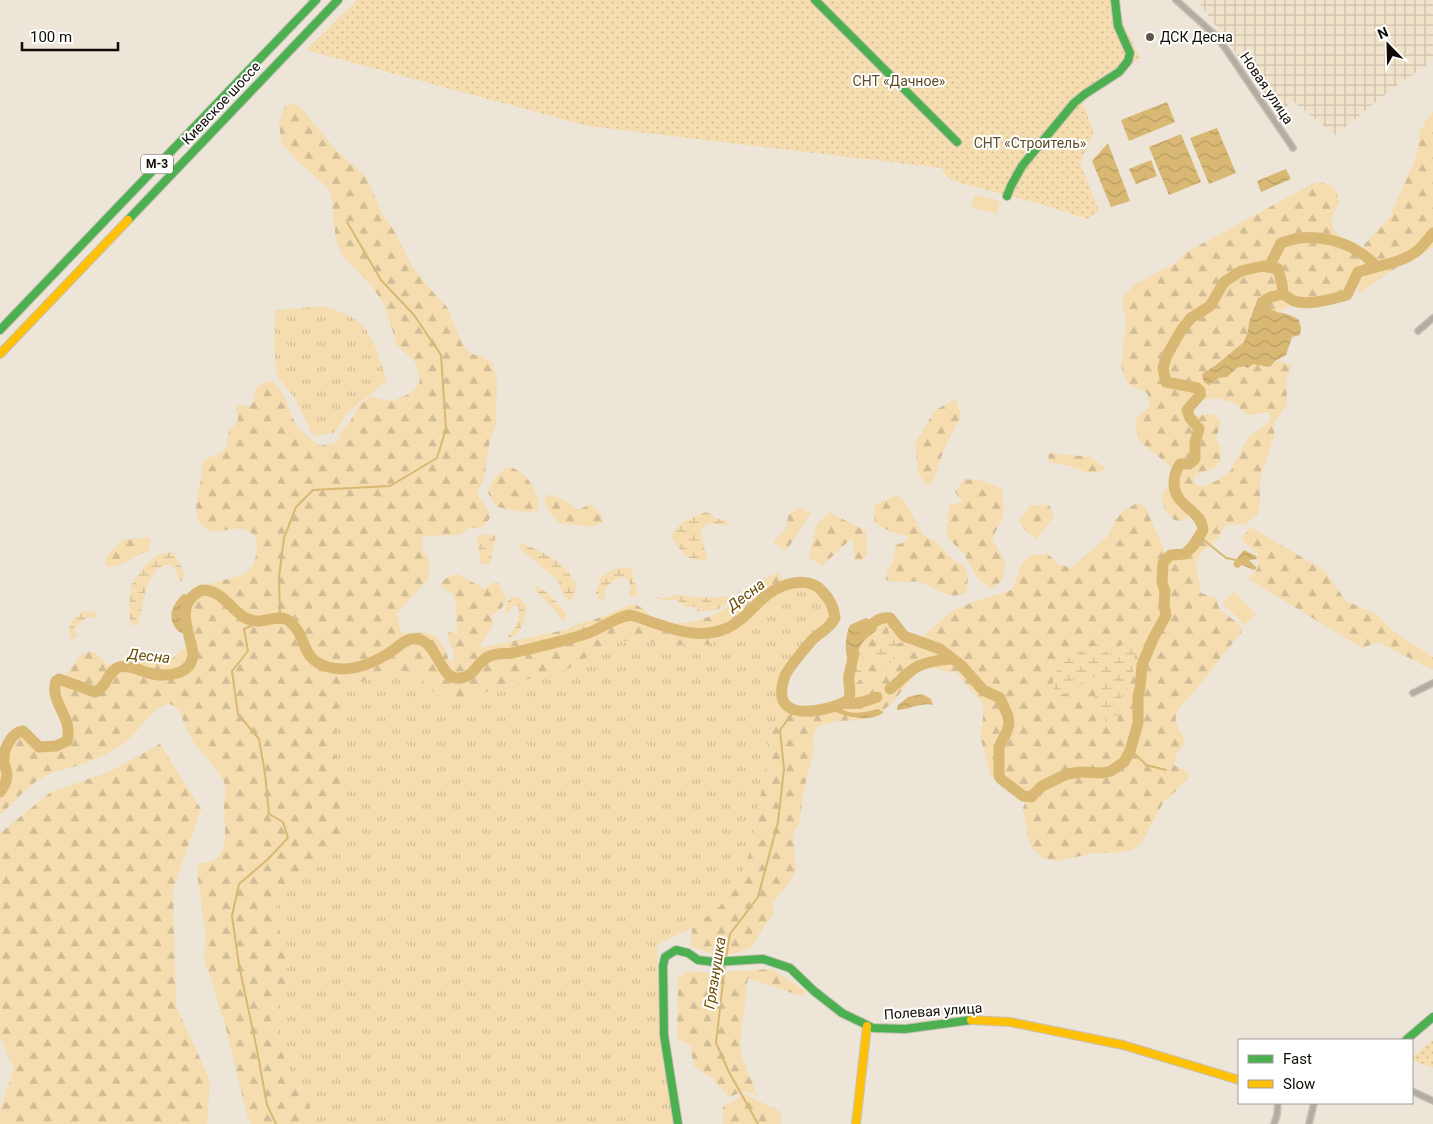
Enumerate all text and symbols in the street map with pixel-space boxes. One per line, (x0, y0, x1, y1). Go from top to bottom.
scale bar (22, 20, 119, 52)
north arrow (1363, 20, 1413, 70)
text: N (1375, 24, 1391, 42)
text: 100 m (30, 28, 72, 46)
place label: ДСК Десна (1160, 29, 1233, 45)
marker: ДСК Десна (1144, 31, 1156, 43)
street label: Новая улица (1237, 49, 1297, 127)
street label: Киевское шоссе (179, 58, 263, 148)
park label: СНТ «Дачное» (853, 73, 946, 89)
park label: СНТ «Строитель» (974, 135, 1087, 151)
road number: М-3 (141, 154, 173, 173)
water label: Десна (723, 575, 768, 616)
water label: Десна (126, 645, 171, 667)
water label: Грязнушка (700, 935, 730, 1010)
street label: Полевая улица (883, 1000, 983, 1022)
legend (1238, 1039, 1413, 1104)
text: Fast (1283, 1050, 1312, 1068)
text: Slow (1283, 1075, 1315, 1093)

